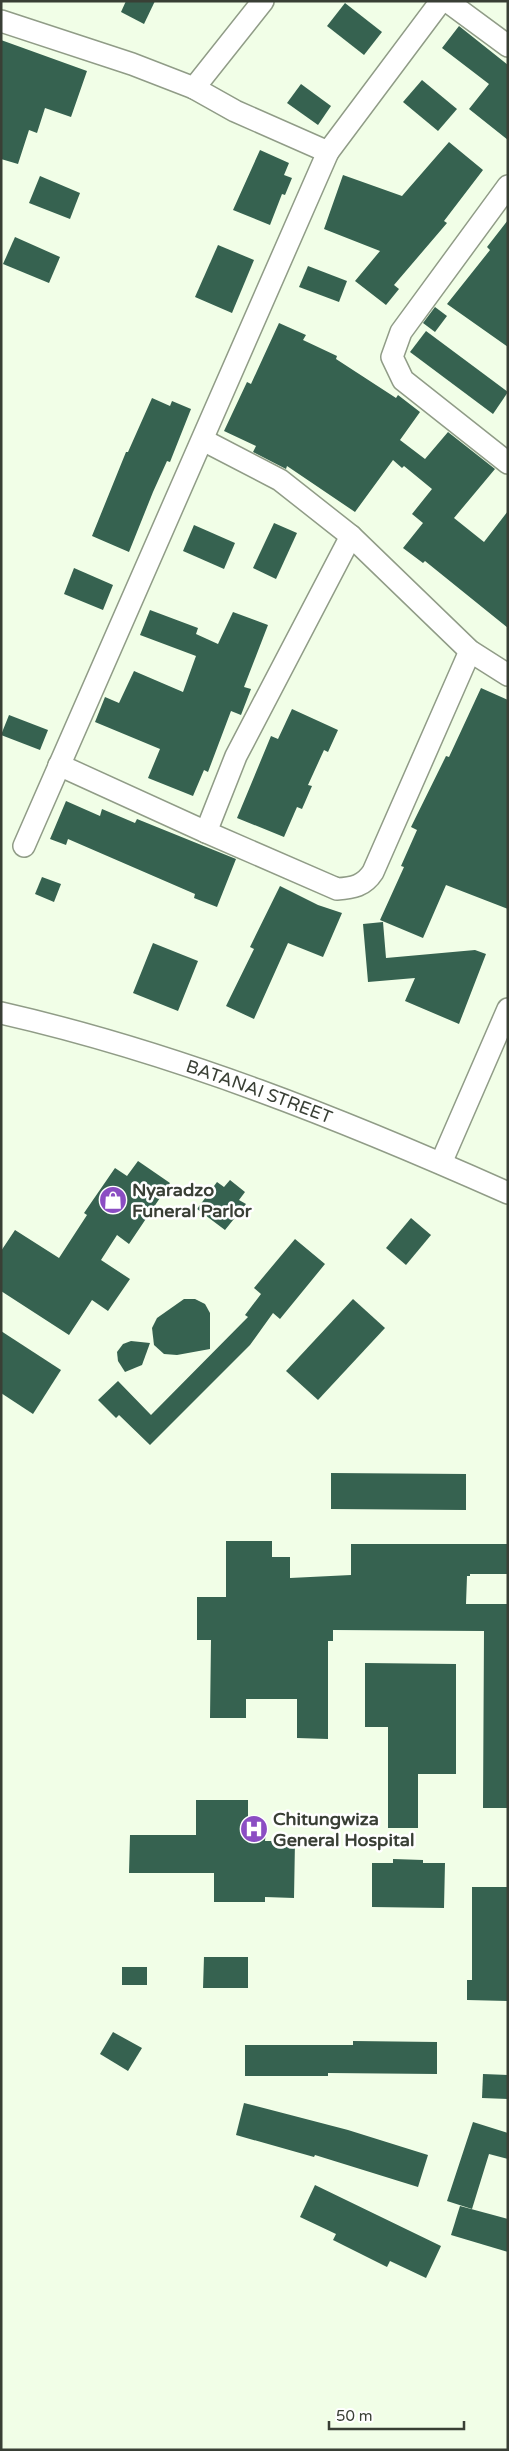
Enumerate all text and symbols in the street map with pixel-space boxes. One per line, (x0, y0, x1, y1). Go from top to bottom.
street label: BATANAI STREET (183, 1055, 335, 1128)
place label: Nyaradzo Funeral Parlor (132, 1179, 253, 1222)
shop icon: Nyaradzo Funeral Parlor (98, 1185, 128, 1215)
place label: Chitungwiza General Hospital (273, 1808, 414, 1851)
hospital icon: Chitungwiza General Hospital (239, 1814, 269, 1844)
scale bar (329, 2398, 464, 2430)
text: 50 m (336, 2407, 373, 2425)

